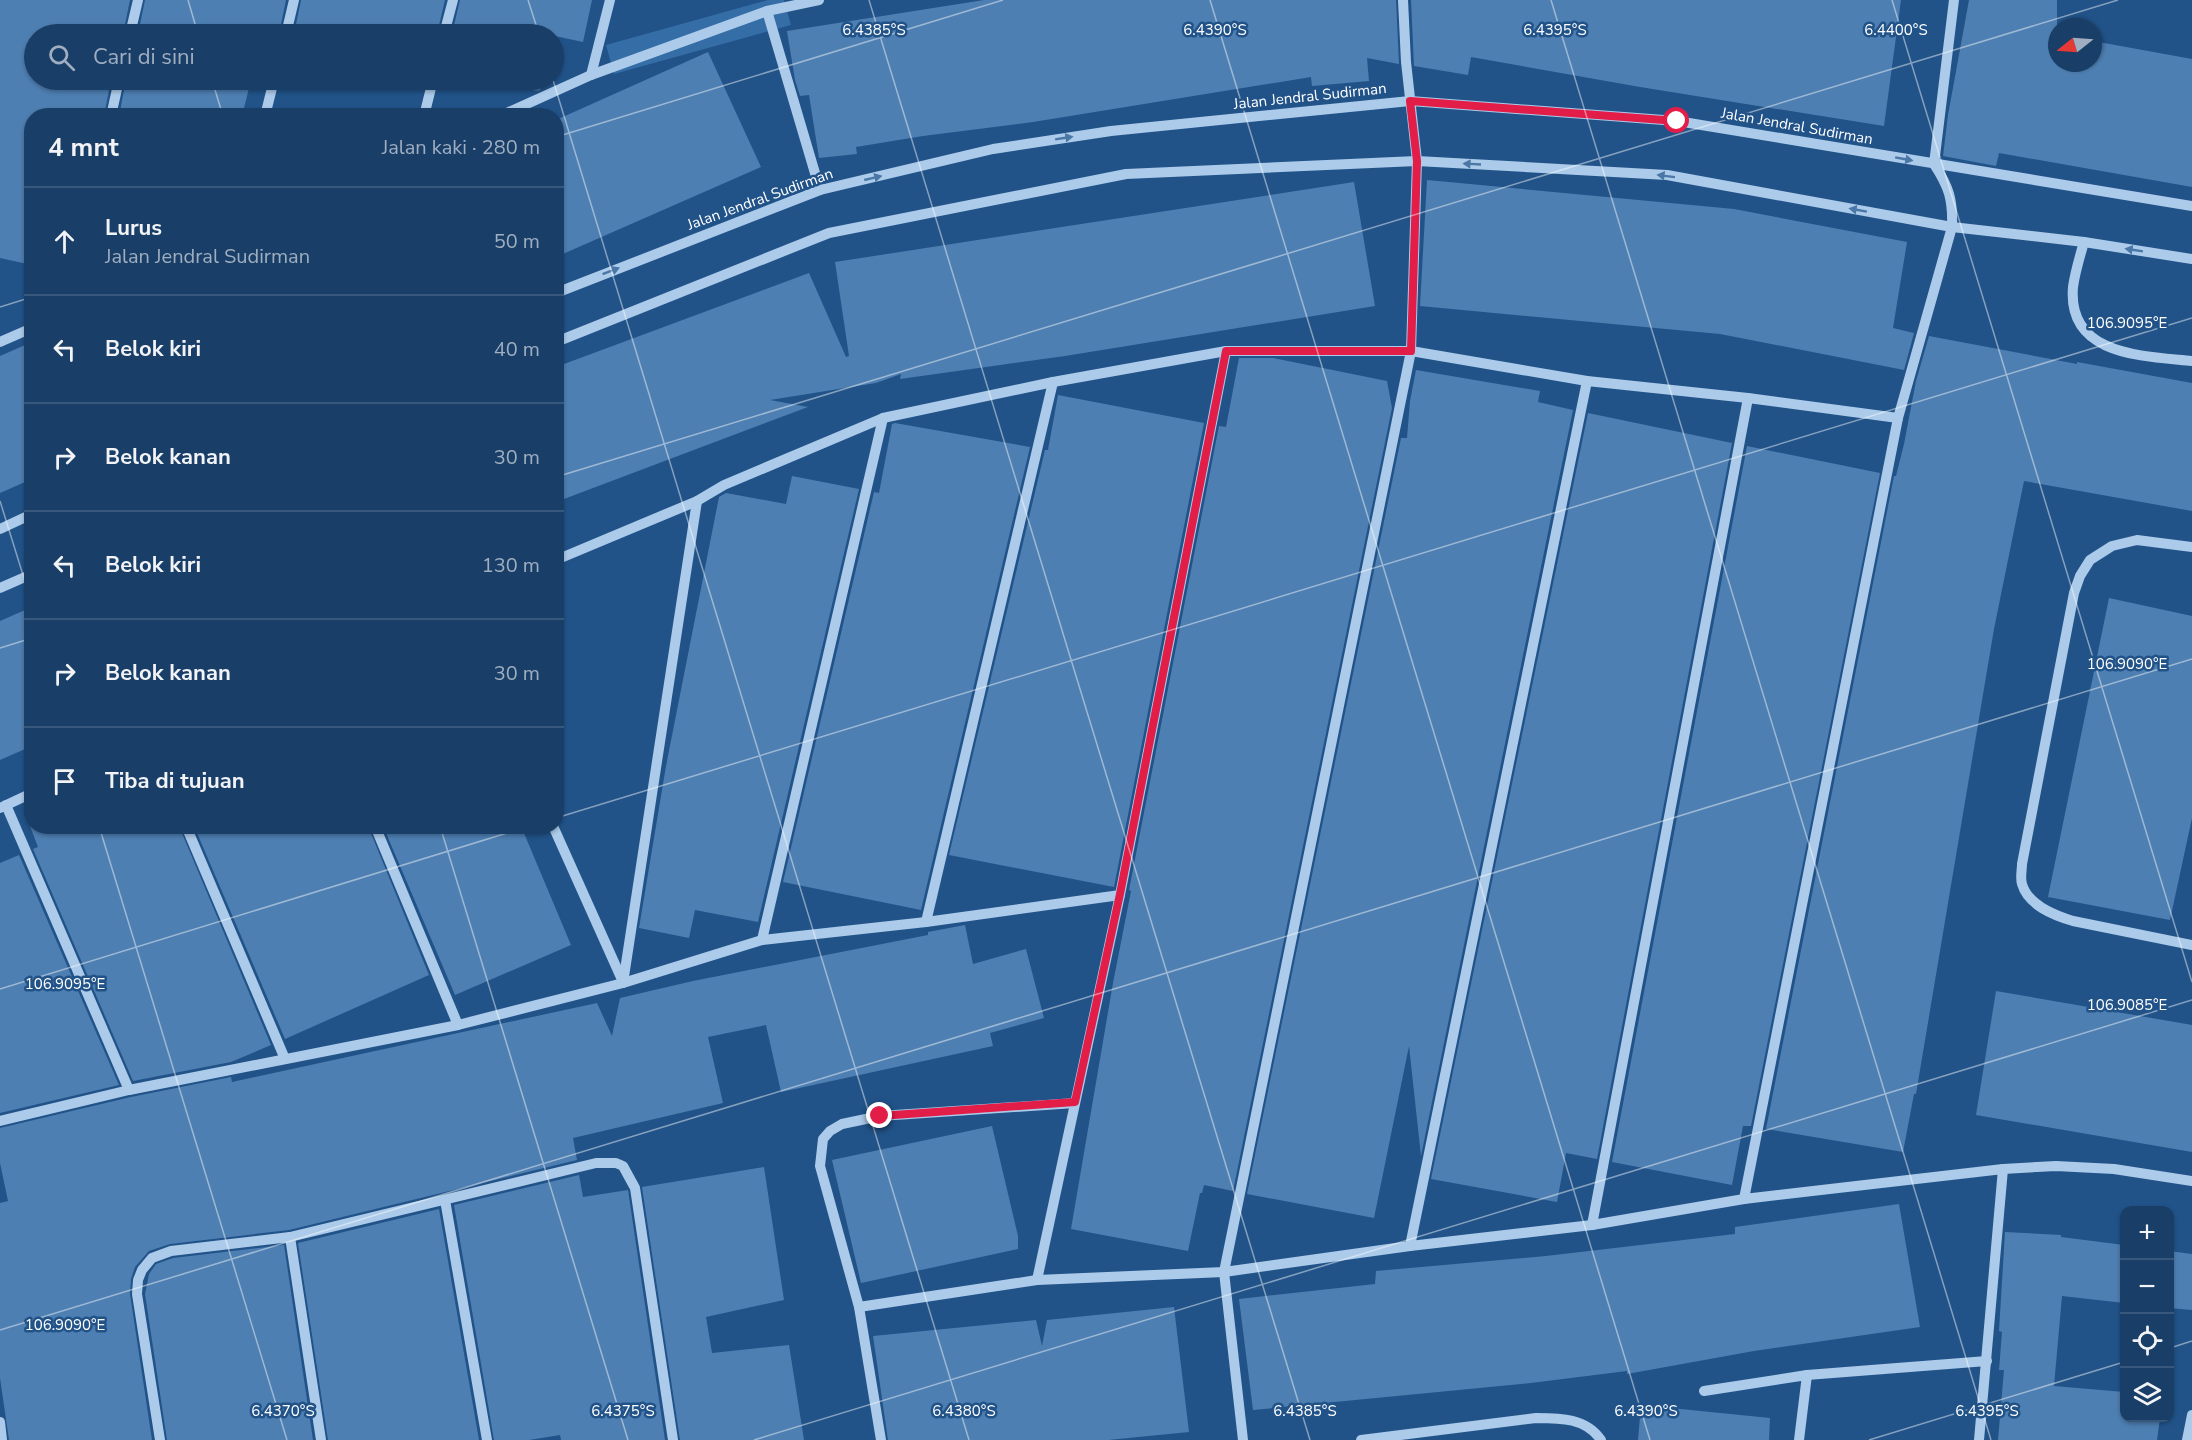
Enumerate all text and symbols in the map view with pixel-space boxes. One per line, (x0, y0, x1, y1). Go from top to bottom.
north arrow (2048, 18, 2102, 72)
text: 6.4385°S (842, 20, 906, 40)
text: 6.4390°S (1183, 20, 1247, 40)
text: 6.4395°S (1523, 20, 1587, 40)
text: 6.4400°S (1864, 20, 1928, 40)
search box (24, 24, 564, 90)
icon: search (45, 41, 78, 74)
text: Cari di sini (93, 42, 195, 72)
street label: Jalan Jendral Sudirman (1231, 78, 1388, 114)
street label: Jalan Jendral Sudirman (1719, 103, 1874, 149)
route start (1663, 107, 1689, 133)
text: 4 mnt (48, 130, 119, 165)
one-way arrow (1055, 133, 1074, 142)
text: Jalan kaki · 280 m (382, 134, 540, 161)
one-way arrow (1895, 155, 1914, 164)
one-way arrow (1462, 159, 1481, 168)
street label: Jalan Jendral Sudirman (683, 163, 836, 235)
one-way arrow (1657, 171, 1676, 180)
one-way arrow (864, 172, 883, 182)
one-way arrow (1849, 205, 1868, 214)
text: Lurus (105, 213, 162, 243)
icon: ahead (48, 225, 81, 258)
text: 50 m (494, 228, 540, 255)
text: Jalan Jendral Sudirman (105, 243, 310, 270)
one-way arrow (2125, 245, 2144, 254)
one-way arrow (602, 266, 620, 276)
text: 106.9095°E (2087, 313, 2167, 333)
icon: left (48, 333, 81, 366)
text: Belok kiri (105, 334, 201, 364)
text: 40 m (494, 336, 540, 363)
icon: right (48, 441, 81, 474)
text: Belok kanan (105, 442, 231, 472)
text: 30 m (494, 444, 540, 471)
icon: left (48, 549, 81, 582)
text: Belok kiri (105, 550, 201, 580)
text: 130 m (482, 552, 540, 579)
text: 106.9090°E (2087, 654, 2167, 674)
icon: right (48, 657, 81, 690)
text: Belok kanan (105, 658, 231, 688)
text: 30 m (494, 660, 540, 687)
icon: arrive (48, 765, 81, 798)
text: Tiba di tujuan (105, 766, 245, 796)
text: 106.9095°E (25, 974, 105, 994)
text: 106.9085°E (2087, 995, 2167, 1015)
route end (866, 1102, 892, 1128)
map controls (2120, 1206, 2174, 1422)
button: + (2120, 1206, 2174, 1260)
button: − (2120, 1260, 2174, 1314)
button: locate (2120, 1314, 2174, 1368)
text: 106.9090°E (25, 1315, 105, 1335)
button: layers (2120, 1368, 2174, 1422)
text: 6.4370°S (251, 1401, 315, 1421)
text: 6.4375°S (591, 1401, 655, 1421)
text: 6.4380°S (932, 1401, 996, 1421)
text: 6.4385°S (1273, 1401, 1337, 1421)
text: 6.4390°S (1614, 1401, 1678, 1421)
text: 6.4395°S (1955, 1401, 2019, 1421)

